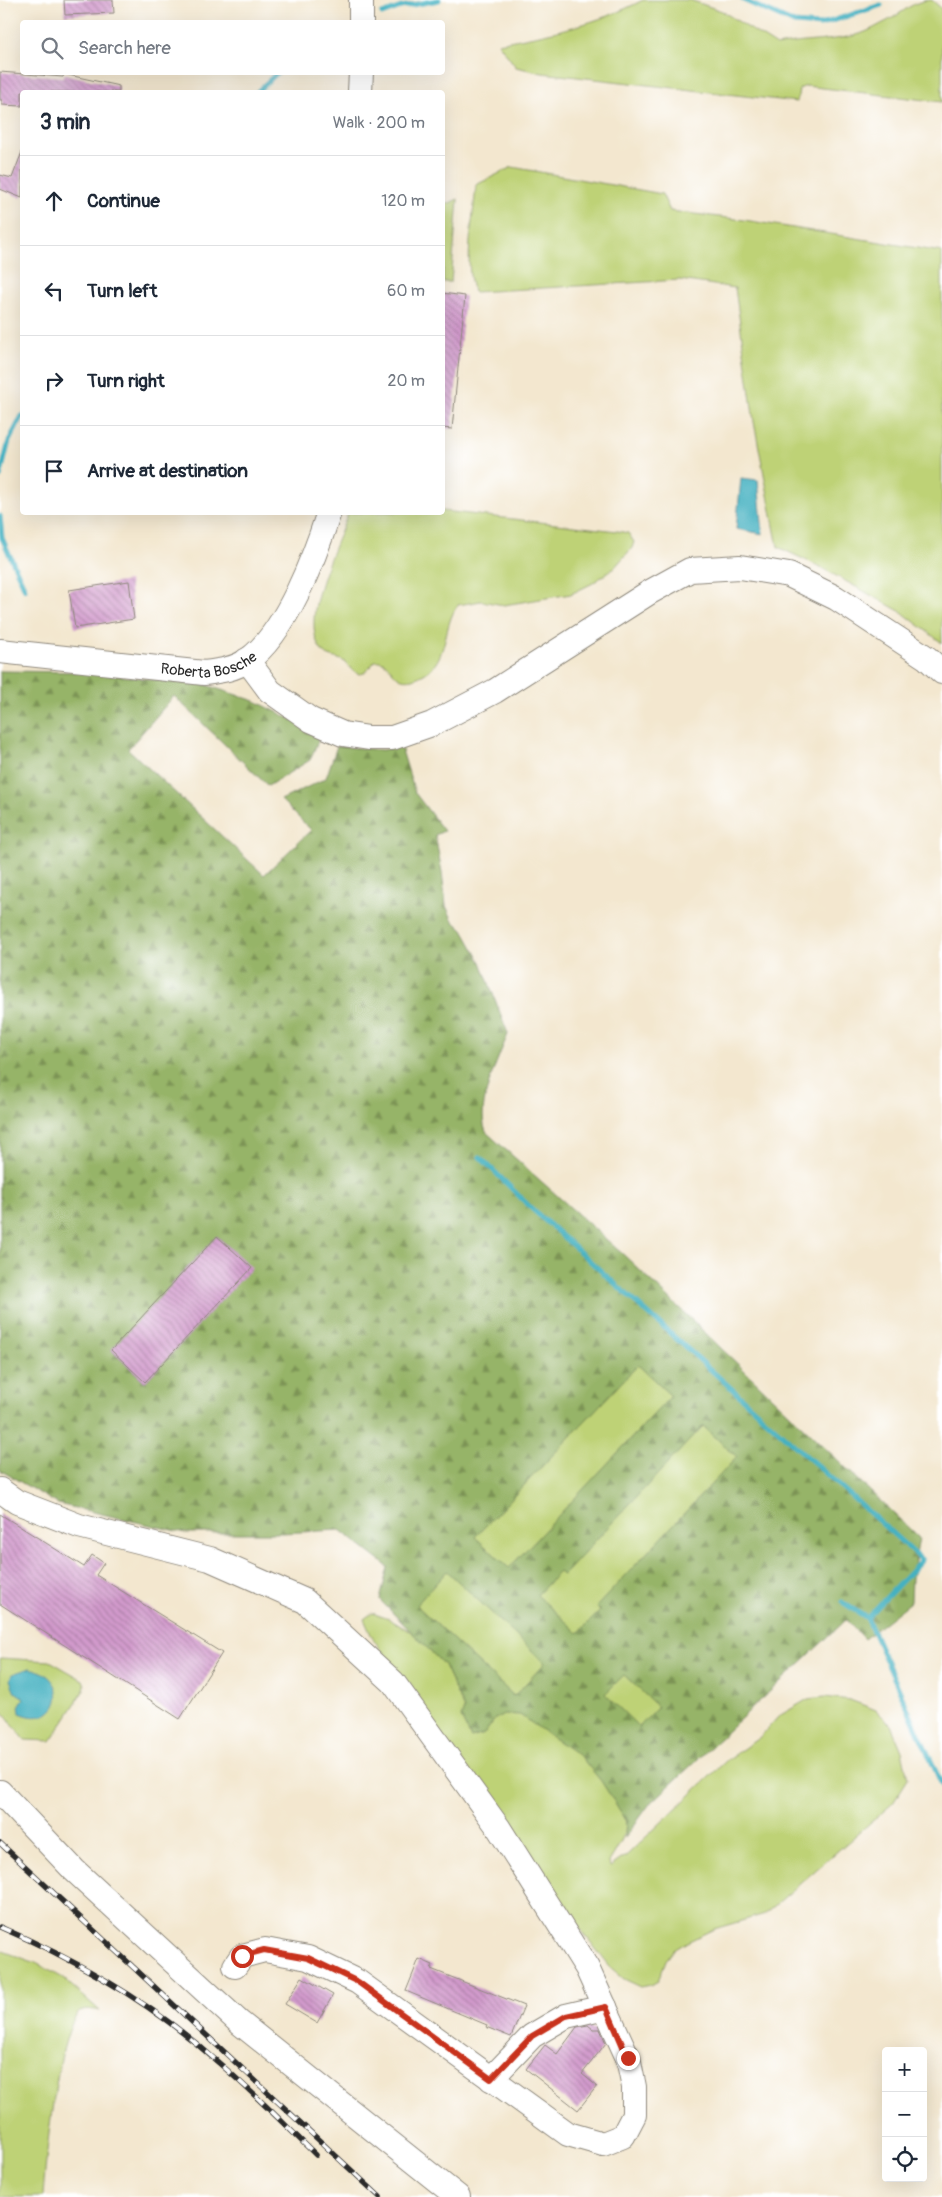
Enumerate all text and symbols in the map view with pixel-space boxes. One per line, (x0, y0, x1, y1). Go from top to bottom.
search box (20, 20, 445, 75)
icon: search (38, 34, 66, 62)
text: Search here (78, 36, 171, 60)
text: 3 min (40, 109, 90, 136)
text: Walk · 200 m (333, 113, 425, 133)
icon: ahead (40, 187, 68, 215)
text: Continue (87, 189, 160, 213)
text: 120 m (381, 191, 425, 211)
icon: left (40, 277, 68, 305)
text: Turn left (87, 279, 157, 303)
text: 60 m (387, 281, 425, 301)
icon: right (40, 367, 68, 395)
text: Turn right (87, 369, 165, 393)
text: 20 m (387, 371, 425, 391)
icon: arrive (40, 457, 68, 485)
text: Arrive at destination (87, 459, 248, 483)
street label: Roberta Bosche (160, 647, 262, 683)
route start (231, 1945, 254, 1968)
route end (617, 2047, 640, 2070)
map controls (882, 2047, 927, 2182)
button: + (882, 2047, 927, 2092)
button: − (882, 2092, 927, 2137)
button: locate (882, 2137, 927, 2182)

